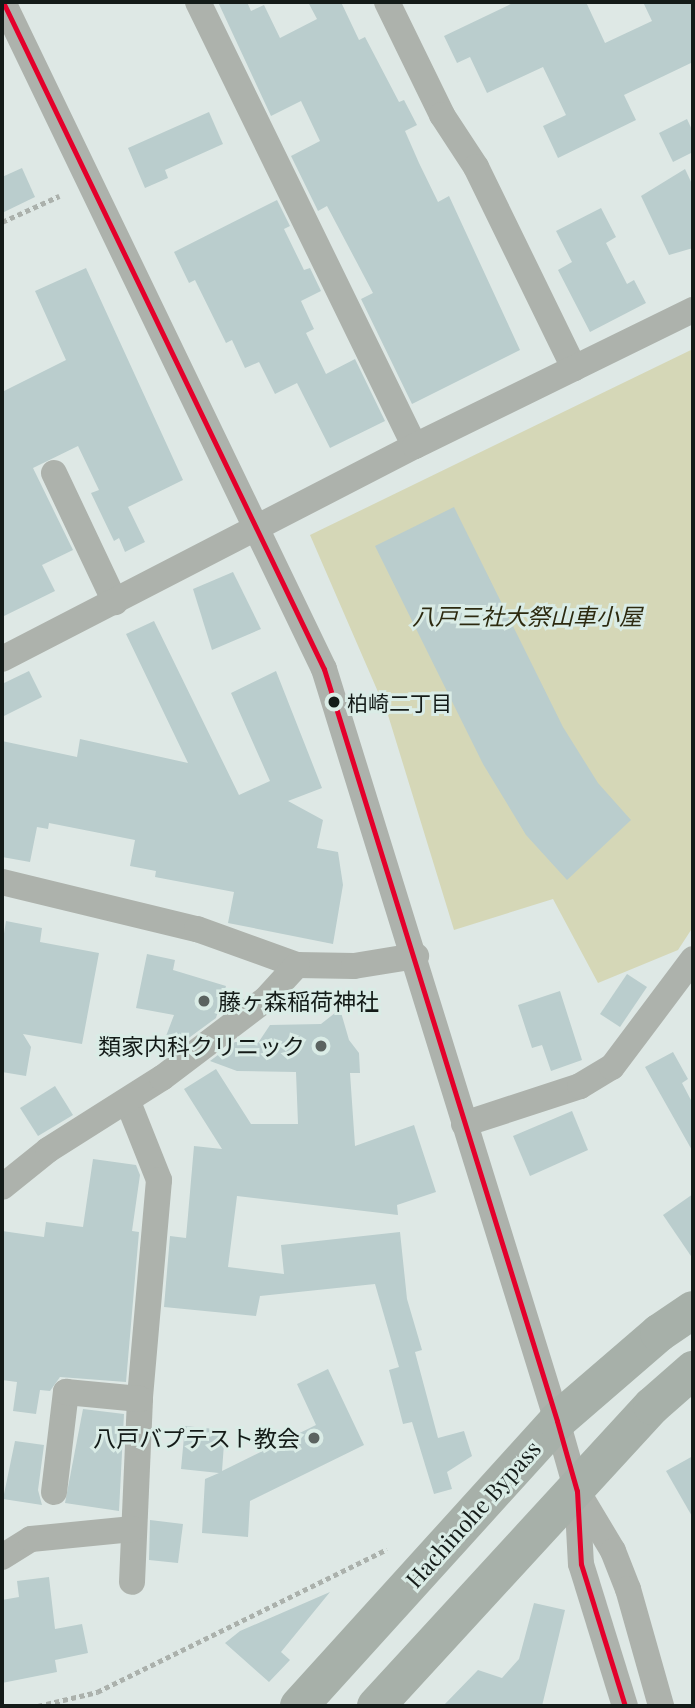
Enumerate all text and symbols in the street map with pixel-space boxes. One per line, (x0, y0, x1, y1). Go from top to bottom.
park label: 八戸三社大祭山車小屋 (412, 602, 642, 630)
place label: 柏崎二丁目 (347, 689, 452, 715)
marker: 柏崎二丁目 (327, 695, 341, 709)
place label: 藤ヶ森稲荷神社 (218, 987, 379, 1015)
marker: 藤ヶ森稲荷神社 (196, 993, 212, 1009)
place label: 類家内科クリニック (98, 1032, 305, 1060)
marker: 類家内科クリニック (311, 1036, 331, 1056)
place label: 八戸バプテスト教会 (93, 1424, 300, 1452)
marker: 八戸バプテスト教会 (306, 1430, 322, 1446)
street label: Hachinohe Bypass (400, 1435, 546, 1593)

